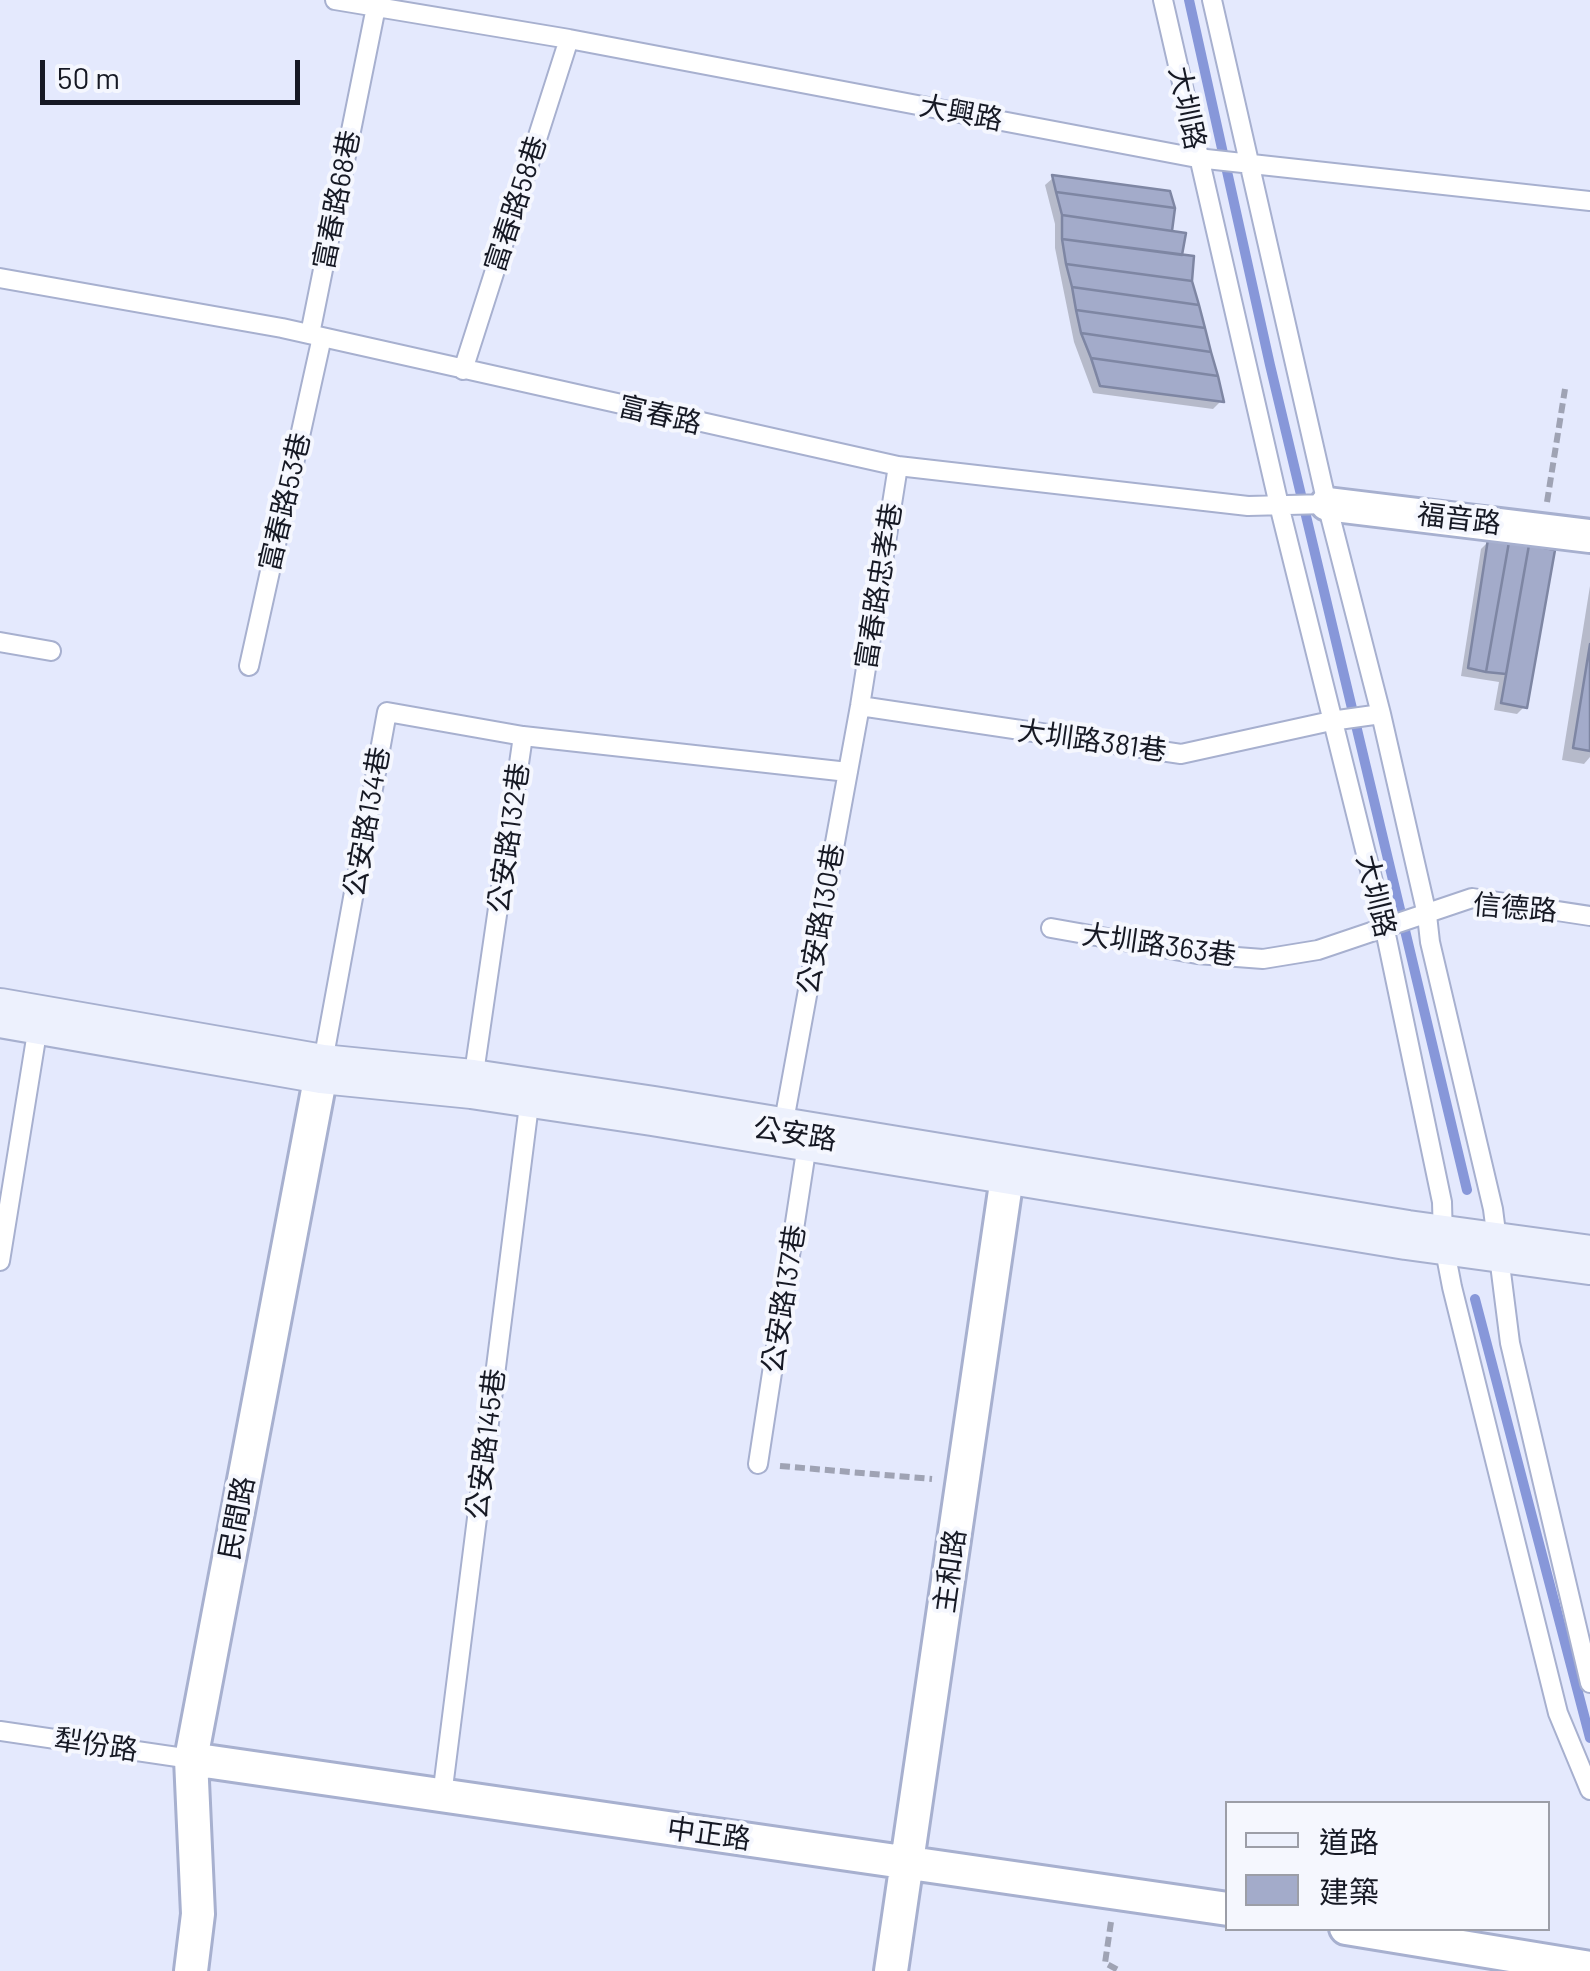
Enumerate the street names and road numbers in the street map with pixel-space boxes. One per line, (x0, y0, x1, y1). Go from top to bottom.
street label: 大圳路 (1162, 63, 1212, 153)
street label: 大興路 (917, 88, 1005, 138)
street label: 富春路68巷 (307, 128, 367, 272)
street label: 富春路58巷 (478, 132, 554, 276)
street label: 富春路 (615, 389, 705, 441)
street label: 富春路53巷 (253, 430, 317, 574)
street label: 福音路 (1415, 497, 1503, 541)
street label: 富春路忠孝巷 (849, 500, 909, 672)
street label: 大圳路381巷 (1015, 714, 1169, 768)
street label: 公安路134巷 (337, 744, 397, 900)
street label: 公安路132巷 (482, 761, 536, 915)
street label: 公安路130巷 (791, 841, 851, 997)
street label: 大圳路 (1350, 851, 1402, 941)
street label: 信德路 (1472, 888, 1558, 928)
street label: 大圳路363巷 (1080, 918, 1238, 972)
street label: 公安路 (751, 1111, 839, 1157)
street label: 公安路137巷 (756, 1223, 812, 1375)
street label: 公安路145巷 (460, 1367, 512, 1521)
street label: 民間路 (212, 1474, 262, 1562)
street label: 主和路 (928, 1527, 972, 1615)
street label: 犁份路 (52, 1723, 140, 1767)
street label: 中正路 (665, 1812, 753, 1856)

